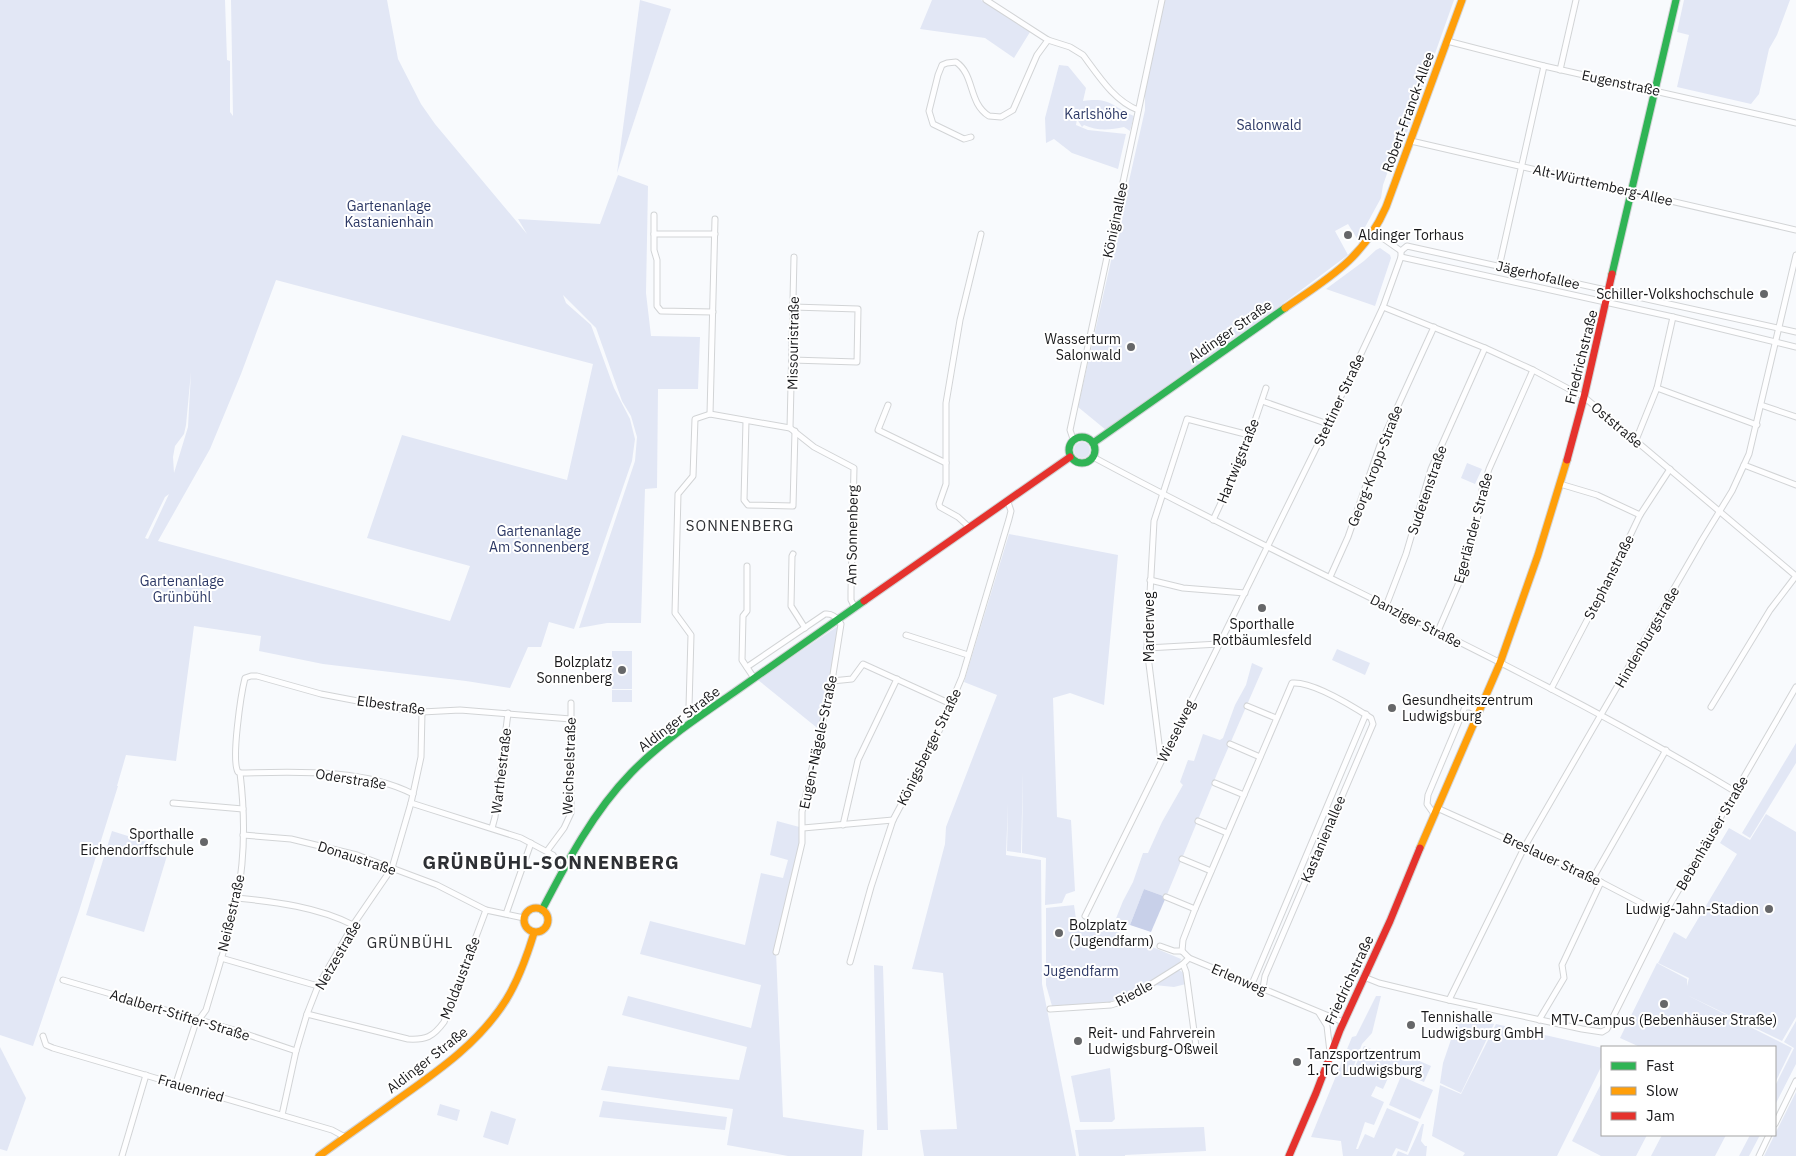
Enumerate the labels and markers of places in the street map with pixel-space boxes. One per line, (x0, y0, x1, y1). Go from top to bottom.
place label: Aldinger Torhaus (1358, 226, 1464, 244)
marker: Aldinger Torhaus (1342, 229, 1354, 241)
place label: Schiller-Volkshochschule (1596, 285, 1754, 303)
marker: Schiller-Volkshochschule (1758, 288, 1770, 300)
place label: Wasserturm Salonwald (1045, 330, 1121, 364)
marker: Wasserturm Salonwald (1125, 341, 1137, 353)
marker: Sporthalle Rotbäumlesfeld (1256, 602, 1268, 614)
place label: Sporthalle Rotbäumlesfeld (1212, 615, 1312, 649)
place label: Bolzplatz Sonnenberg (536, 653, 613, 687)
marker: Bolzplatz Sonnenberg (616, 664, 628, 676)
place label: Gesundheitszentrum Ludwigsburg (1402, 691, 1533, 725)
marker: Gesundheitszentrum Ludwigsburg (1386, 702, 1398, 714)
place label: Sporthalle Eichendorffschule (80, 825, 194, 859)
marker: Sporthalle Eichendorffschule (198, 836, 210, 848)
place label: Ludwig-Jahn-Stadion (1625, 900, 1759, 918)
marker: Ludwig-Jahn-Stadion (1763, 903, 1775, 915)
place label: Bolzplatz (Jugendfarm) (1069, 916, 1154, 950)
marker: Bolzplatz (Jugendfarm) (1053, 927, 1065, 939)
marker: MTV-Campus (Bebenhäuser Straße) (1658, 998, 1670, 1010)
place label: Tennishalle Ludwigsburg GmbH (1421, 1008, 1544, 1042)
place label: MTV-Campus (Bebenhäuser Straße) (1551, 1011, 1777, 1029)
marker: Tennishalle Ludwigsburg GmbH (1405, 1019, 1417, 1031)
place label: Reit- und Fahrverein Ludwigsburg-Oßweil (1088, 1024, 1218, 1058)
marker: Reit- und Fahrverein Ludwigsburg-Oßweil (1072, 1035, 1084, 1047)
place label: Tanzsportzentrum 1. TC Ludwigsburg (1307, 1045, 1423, 1079)
marker: Tanzsportzentrum 1. TC Ludwigsburg (1291, 1056, 1303, 1068)

